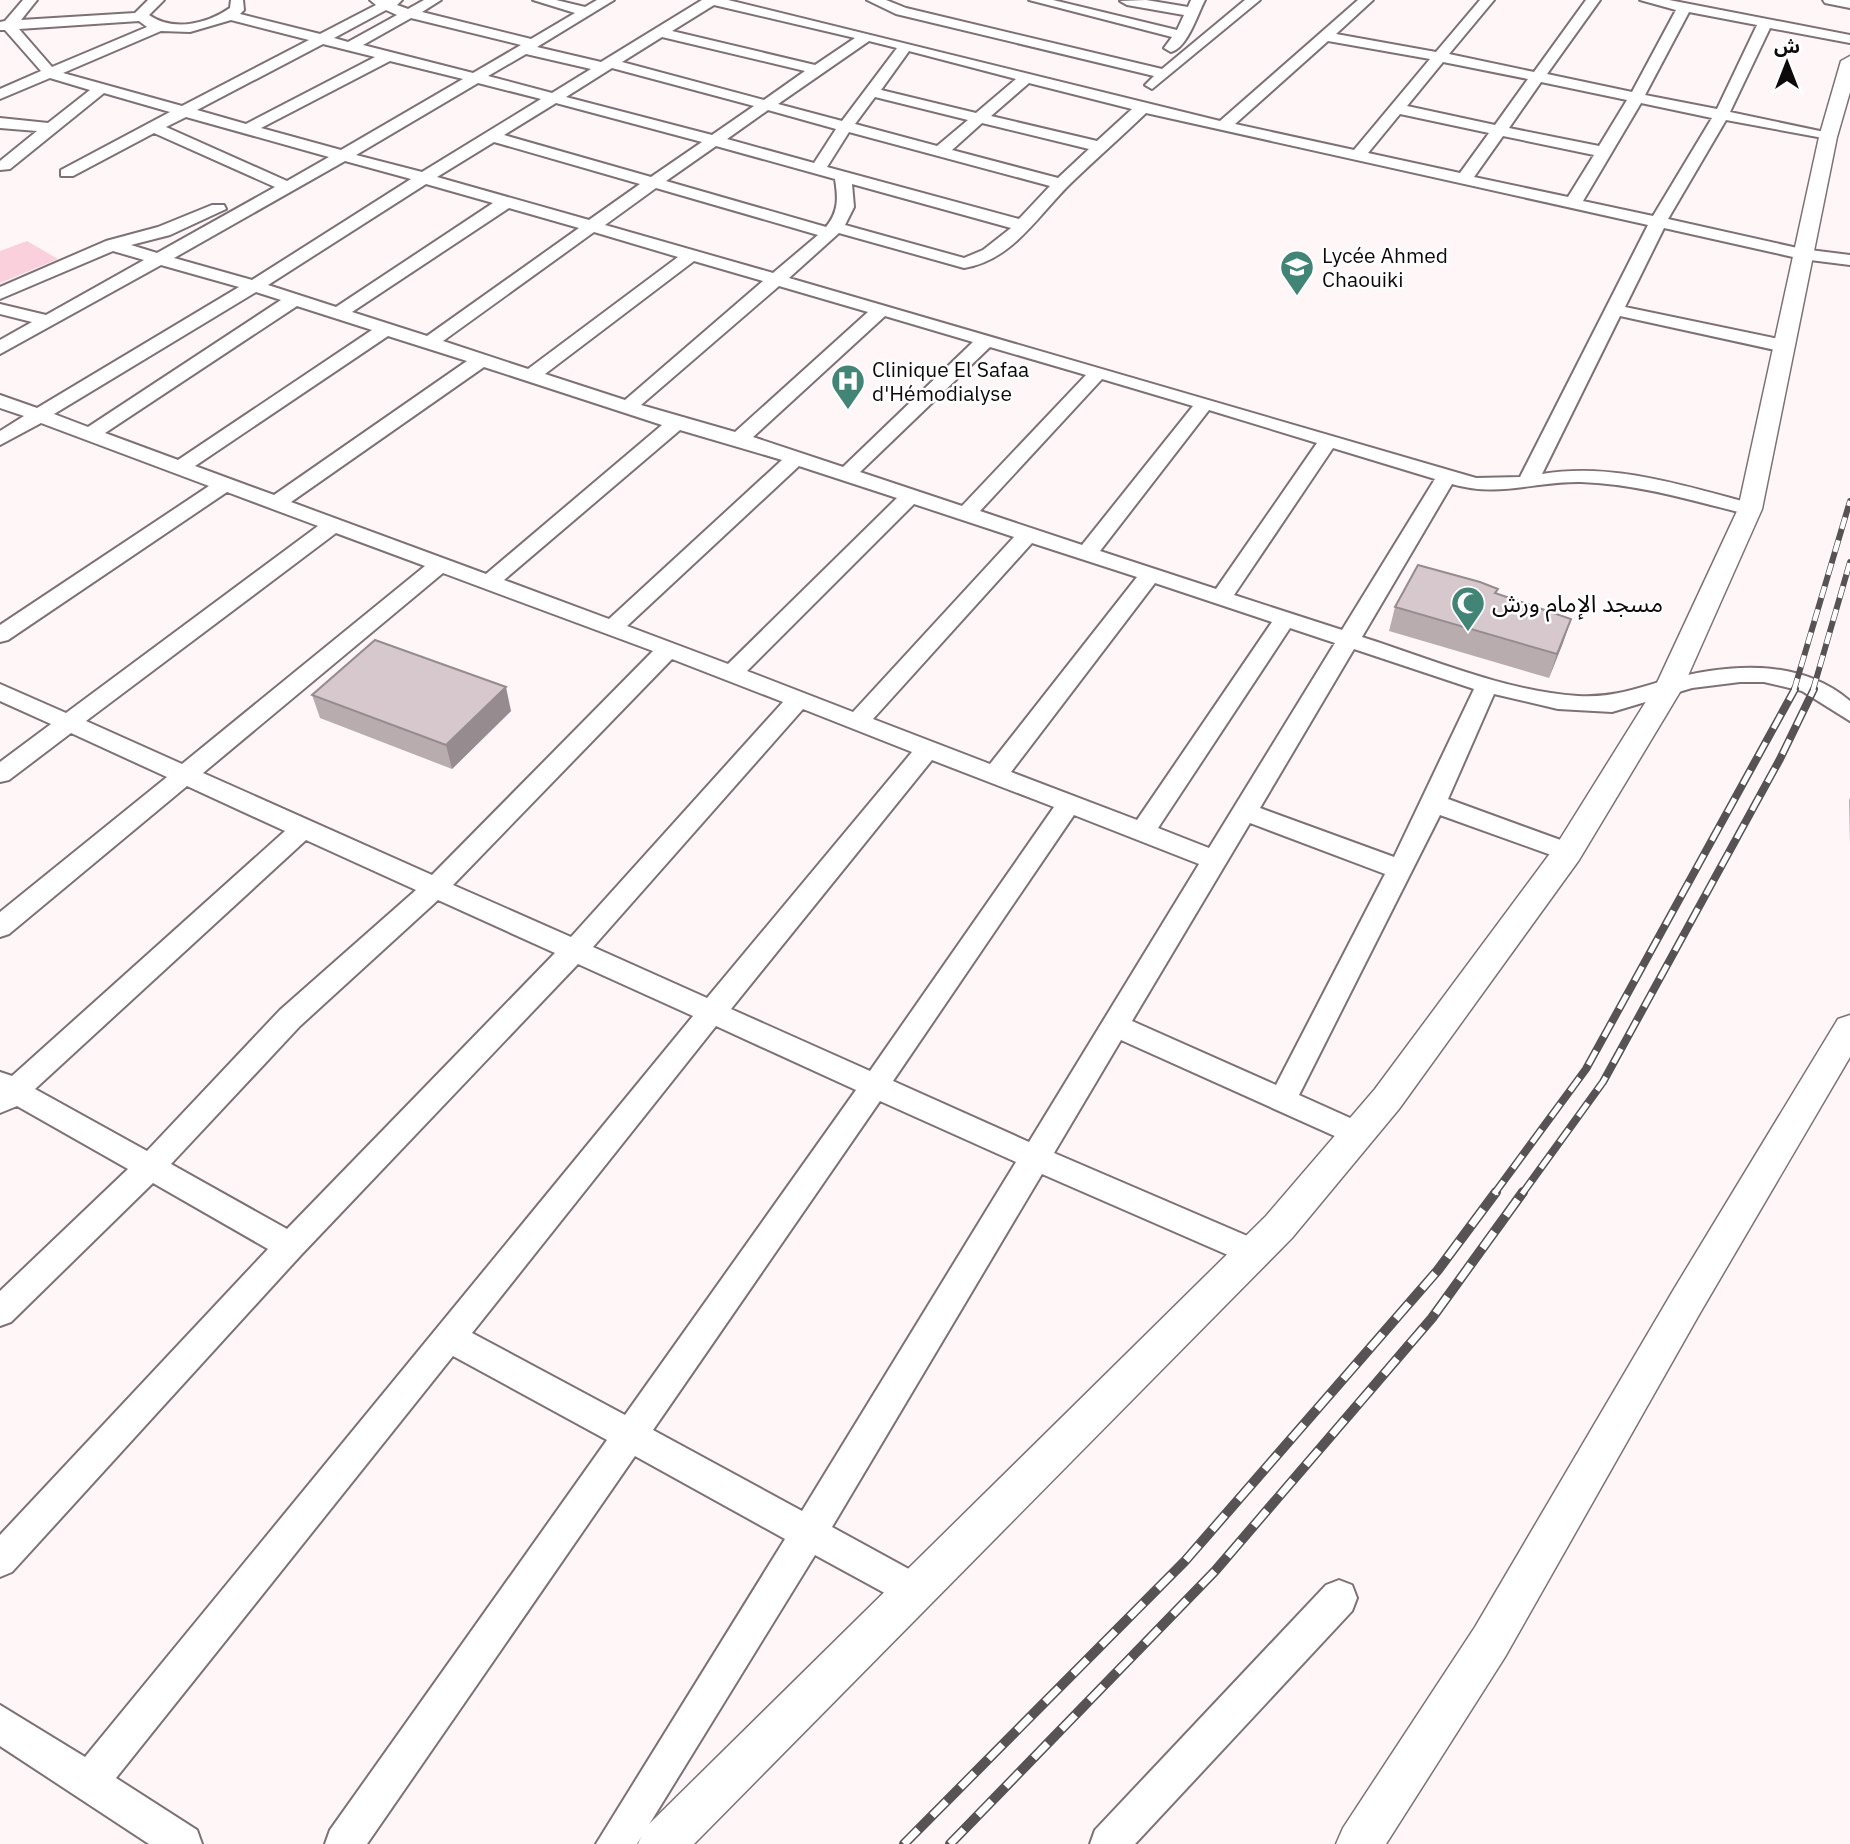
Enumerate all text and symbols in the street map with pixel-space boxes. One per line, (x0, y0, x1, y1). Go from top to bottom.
north arrow (1752, 28, 1822, 98)
text: ش (1774, 34, 1800, 58)
place label: Lycée Ahmed Chaouiki (1322, 241, 1448, 293)
school or university icon: Lycée Ahmed Chaouiki (1278, 248, 1316, 297)
place label: Clinique El Safaa d'Hémodialyse (872, 355, 1029, 407)
hospital icon: Clinique El Safaa d'Hémodialyse (829, 362, 867, 411)
mosque icon: مسجد الإمام ورش (1449, 584, 1487, 633)
place label: مسجد الإمام ورش (1492, 587, 1663, 622)

